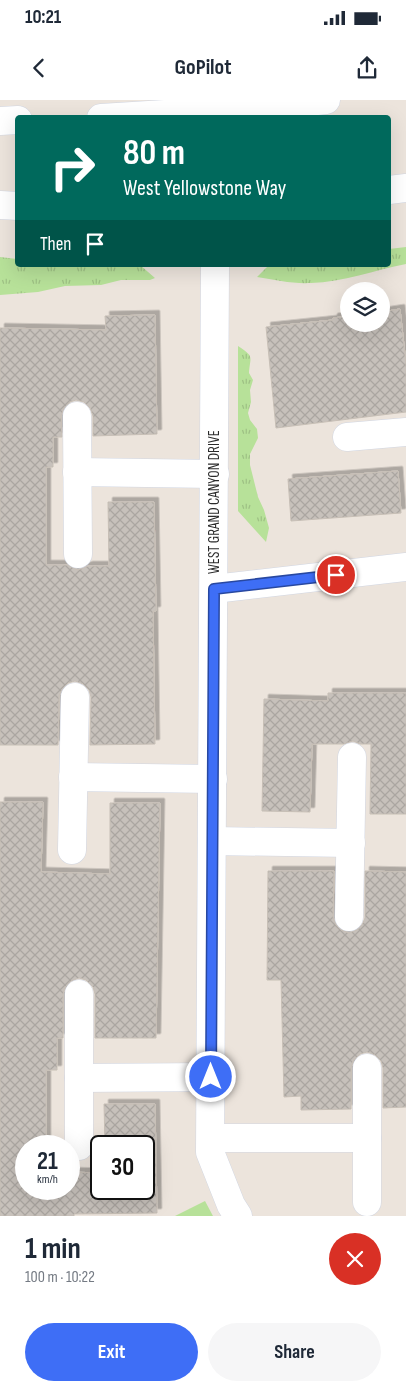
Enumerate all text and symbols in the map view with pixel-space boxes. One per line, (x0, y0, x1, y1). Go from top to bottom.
text: 10:21 (25, 6, 61, 29)
icon: back (25, 54, 53, 82)
text: GoPilot (175, 54, 231, 81)
icon: share (353, 54, 381, 82)
text: 80 m (123, 132, 185, 175)
icon: right (40, 135, 105, 200)
text: West Yellowstone Way (123, 175, 286, 202)
icon: arrive (81, 230, 109, 258)
text: Then (40, 233, 71, 256)
map controls (340, 282, 390, 332)
button: layers (340, 282, 390, 332)
street label: WEST GRAND CANYON DRIVE (205, 430, 224, 574)
pin (315, 554, 357, 596)
icon: arrive (322, 561, 350, 589)
position arrow (184, 1050, 236, 1102)
speed limit sign: 30 (90, 1135, 155, 1200)
text: 21 (37, 1146, 58, 1177)
text: km/h (37, 1172, 58, 1187)
text: 1 min (25, 1231, 81, 1267)
button: close (329, 1233, 381, 1285)
text: 100 m · 10:22 (25, 1268, 95, 1287)
button: Exit (25, 1323, 198, 1381)
button: Share (208, 1323, 381, 1381)

